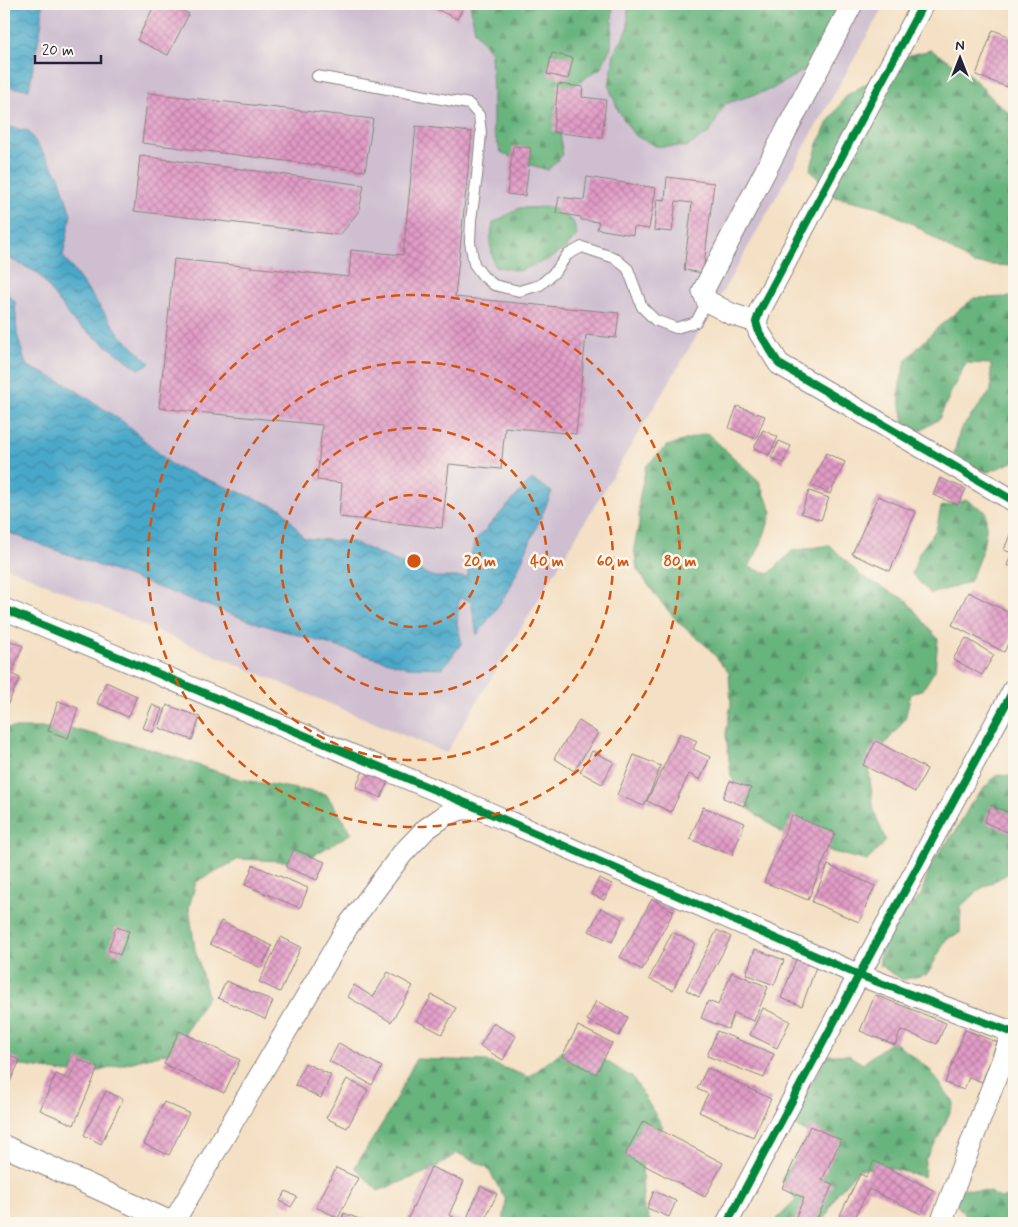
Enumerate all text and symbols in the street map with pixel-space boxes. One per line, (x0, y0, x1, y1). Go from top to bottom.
scale bar (35, 32, 101, 64)
north arrow (936, 32, 986, 82)
text: N (955, 37, 965, 55)
text: 20 m (42, 41, 74, 61)
centre of rings (405, 552, 423, 570)
text: 20 m (464, 552, 496, 572)
text: 40 m (530, 552, 564, 572)
text: 60 m (597, 552, 629, 572)
text: 80 m (663, 552, 697, 572)

